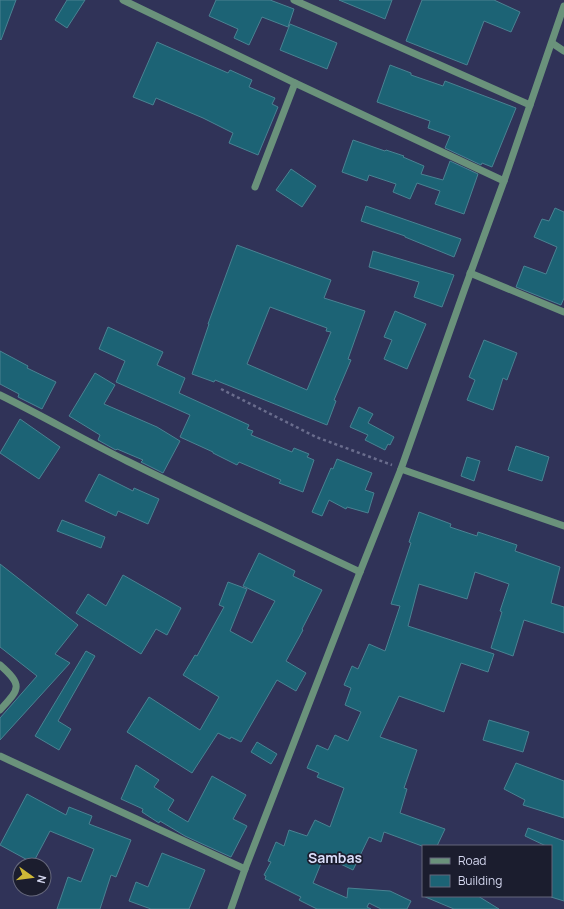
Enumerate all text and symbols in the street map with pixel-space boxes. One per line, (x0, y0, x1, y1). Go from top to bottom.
legend (422, 845, 552, 897)
district label: Sambas (308, 848, 362, 867)
text: Road (458, 852, 486, 869)
north arrow (12, 857, 52, 897)
text: Building (458, 872, 502, 889)
text: N (34, 874, 50, 885)

